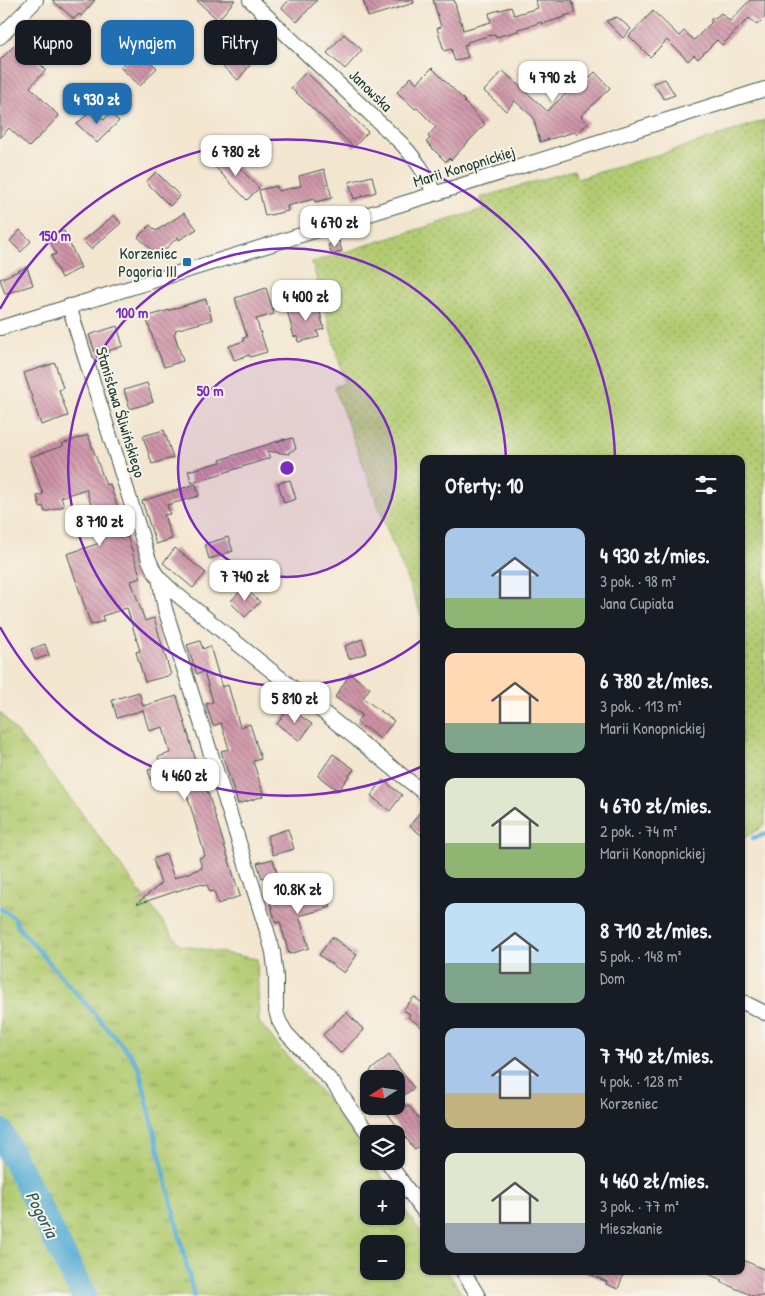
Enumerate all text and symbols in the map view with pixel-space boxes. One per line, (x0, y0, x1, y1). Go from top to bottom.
chip: Kupno (15, 20, 91, 65)
chip: Wynajem (101, 20, 194, 65)
chip: Filtry (204, 20, 277, 65)
pin: 4 790 zł (501, 61, 605, 103)
street label: Janowska (345, 64, 397, 116)
text: 4 790 zł (529, 66, 577, 88)
pin: 4 930 zł (45, 82, 149, 125)
text: 4 930 zł (74, 88, 120, 110)
pin: 6 780 zł (184, 134, 288, 177)
text: 6 780 zł (212, 140, 260, 162)
street label: Marii Konopnickiej (410, 140, 518, 192)
pin: 4 670 zł (283, 206, 387, 248)
text: 4 670 zł (311, 211, 359, 233)
text: 150 m (39, 225, 71, 246)
place label: Korzeniec Pogoria III (118, 242, 178, 282)
marker: Korzeniec Pogoria III (181, 256, 193, 268)
pin: 4 400 zł (254, 280, 358, 322)
text: 4 400 zł (283, 285, 329, 307)
text: 100 m (116, 302, 148, 323)
street label: Stanisława Śliwińskiego (91, 344, 151, 481)
text: 50 m (197, 380, 223, 401)
centre of rings (278, 459, 296, 477)
text: Oferty: 10 (445, 471, 524, 500)
icon: filters (692, 471, 720, 499)
pin: 8 710 zł (48, 504, 152, 547)
text: 8 710 zł (76, 510, 124, 532)
text: 4 930 zł/mies. (600, 541, 710, 570)
icon: home (485, 548, 545, 608)
pin: 7 740 zł (193, 560, 297, 602)
text: 7 740 zł (220, 565, 270, 587)
text: 3 pok. · 98 m² (600, 570, 676, 592)
text: Jana Cupiała (600, 592, 674, 614)
text: 6 780 zł/mies. (600, 666, 713, 695)
icon: home (485, 673, 545, 733)
pin: 5 810 zł (243, 682, 347, 724)
text: 5 810 zł (272, 687, 318, 709)
text: 3 pok. · 113 m² (600, 695, 682, 717)
text: Marii Konopnickiej (600, 717, 706, 739)
pin: 4 460 zł (133, 758, 237, 801)
text: 4 460 zł (162, 764, 208, 786)
text: 4 670 zł/mies. (600, 791, 712, 820)
icon: home (485, 798, 545, 858)
text: 2 pok. · 74 m² (600, 820, 677, 842)
text: Marii Konopnickiej (600, 842, 706, 864)
pin: 10.8K zł (246, 872, 350, 915)
text: 10.8K zł (274, 878, 322, 900)
text: 8 710 zł/mies. (600, 916, 712, 945)
icon: home (485, 923, 545, 983)
text: 5 pok. · 148 m² (600, 945, 681, 967)
text: Dom (600, 967, 625, 989)
text: 7 740 zł/mies. (600, 1041, 714, 1070)
icon: home (485, 1048, 545, 1108)
north arrow (360, 1070, 405, 1115)
map controls (360, 1070, 405, 1280)
text: 4 pok. · 128 m² (600, 1070, 682, 1092)
text: Korzeniec (600, 1092, 658, 1114)
button: layers (360, 1125, 405, 1170)
text: 4 460 zł/mies. (600, 1166, 709, 1195)
icon: home (485, 1173, 545, 1233)
button: + (360, 1180, 405, 1225)
water label: Pogoria (20, 1186, 65, 1243)
text: 3 pok. · 77 m² (600, 1195, 679, 1217)
text: Mieszkanie (600, 1217, 663, 1239)
button: − (360, 1235, 405, 1280)

